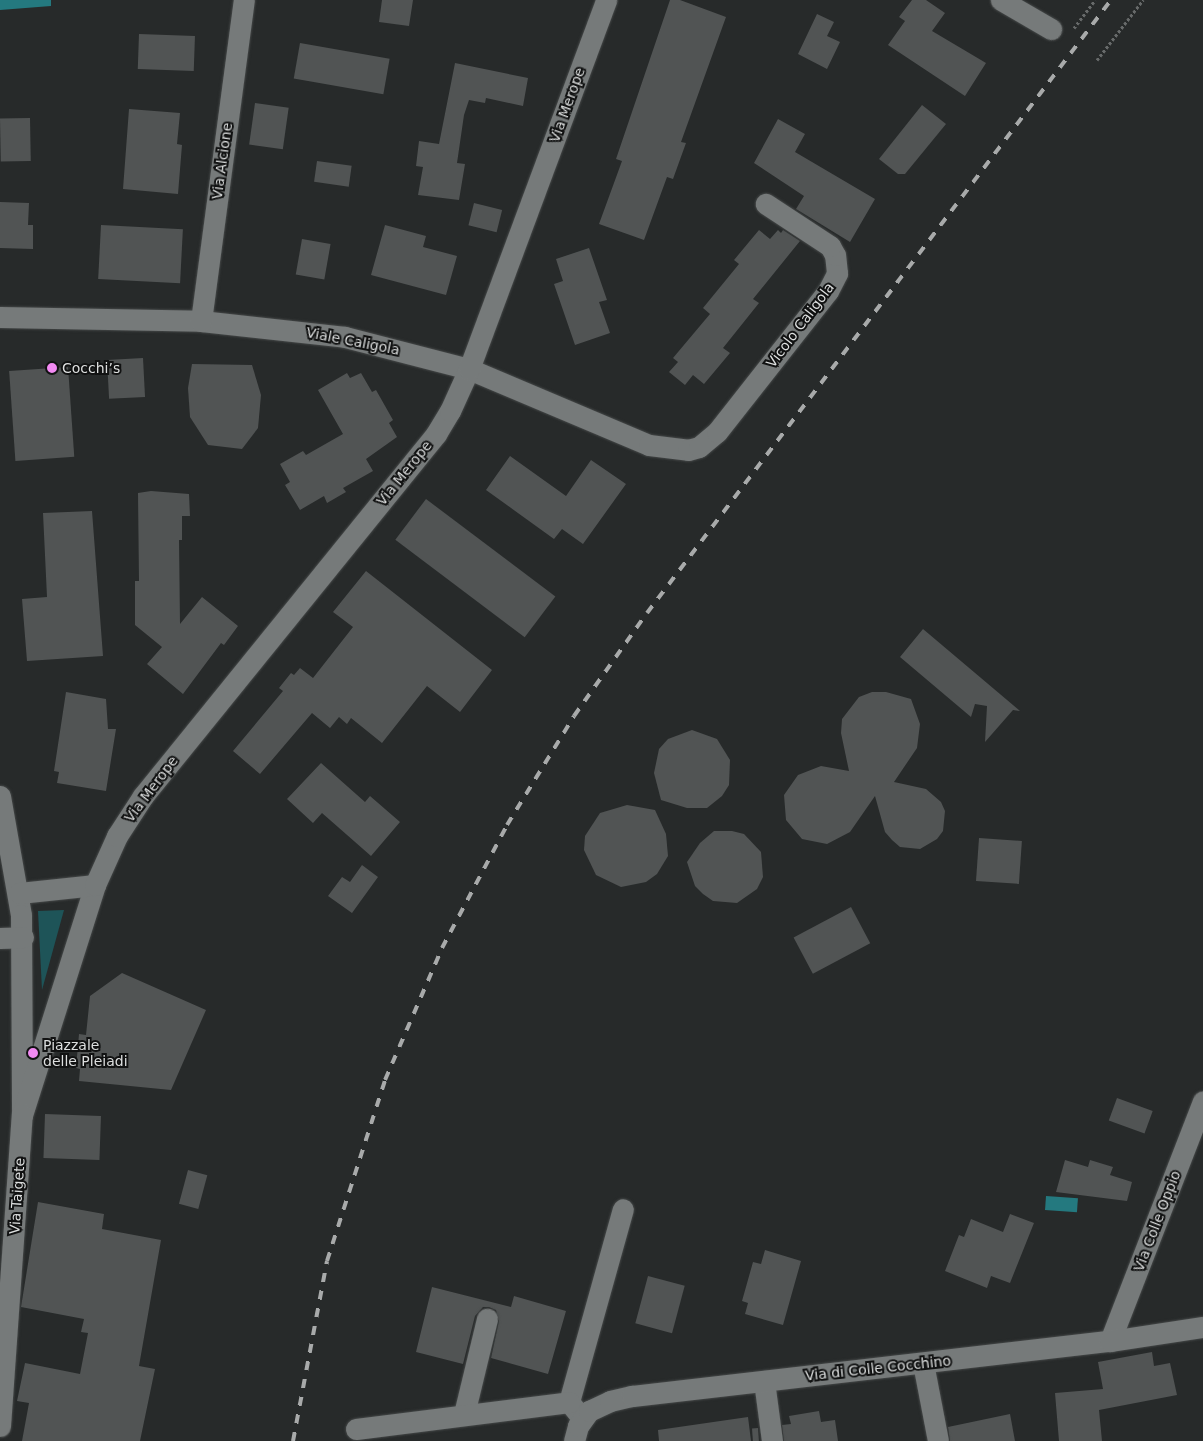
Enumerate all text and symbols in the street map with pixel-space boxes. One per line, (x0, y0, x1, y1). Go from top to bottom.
street label: Via Merope (546, 65, 588, 145)
street label: Via Alcione (208, 122, 236, 200)
street label: Vicolo Caligola (762, 279, 838, 371)
street label: Viale Caligola (305, 324, 401, 358)
place label: Cocchi’s (62, 360, 120, 376)
marker: Cocchi’s (46, 362, 58, 374)
street label: Via Merope (373, 437, 435, 509)
street label: Via Merope (121, 753, 181, 825)
place label: Piazzale delle Pleiadi (43, 1037, 128, 1070)
marker: Piazzale delle Pleiadi (27, 1047, 39, 1059)
street label: Via Taigete (6, 1157, 28, 1235)
street label: Via Colle Oppio (1130, 1168, 1184, 1274)
street label: Via di Colle Cocchino (804, 1352, 952, 1384)

